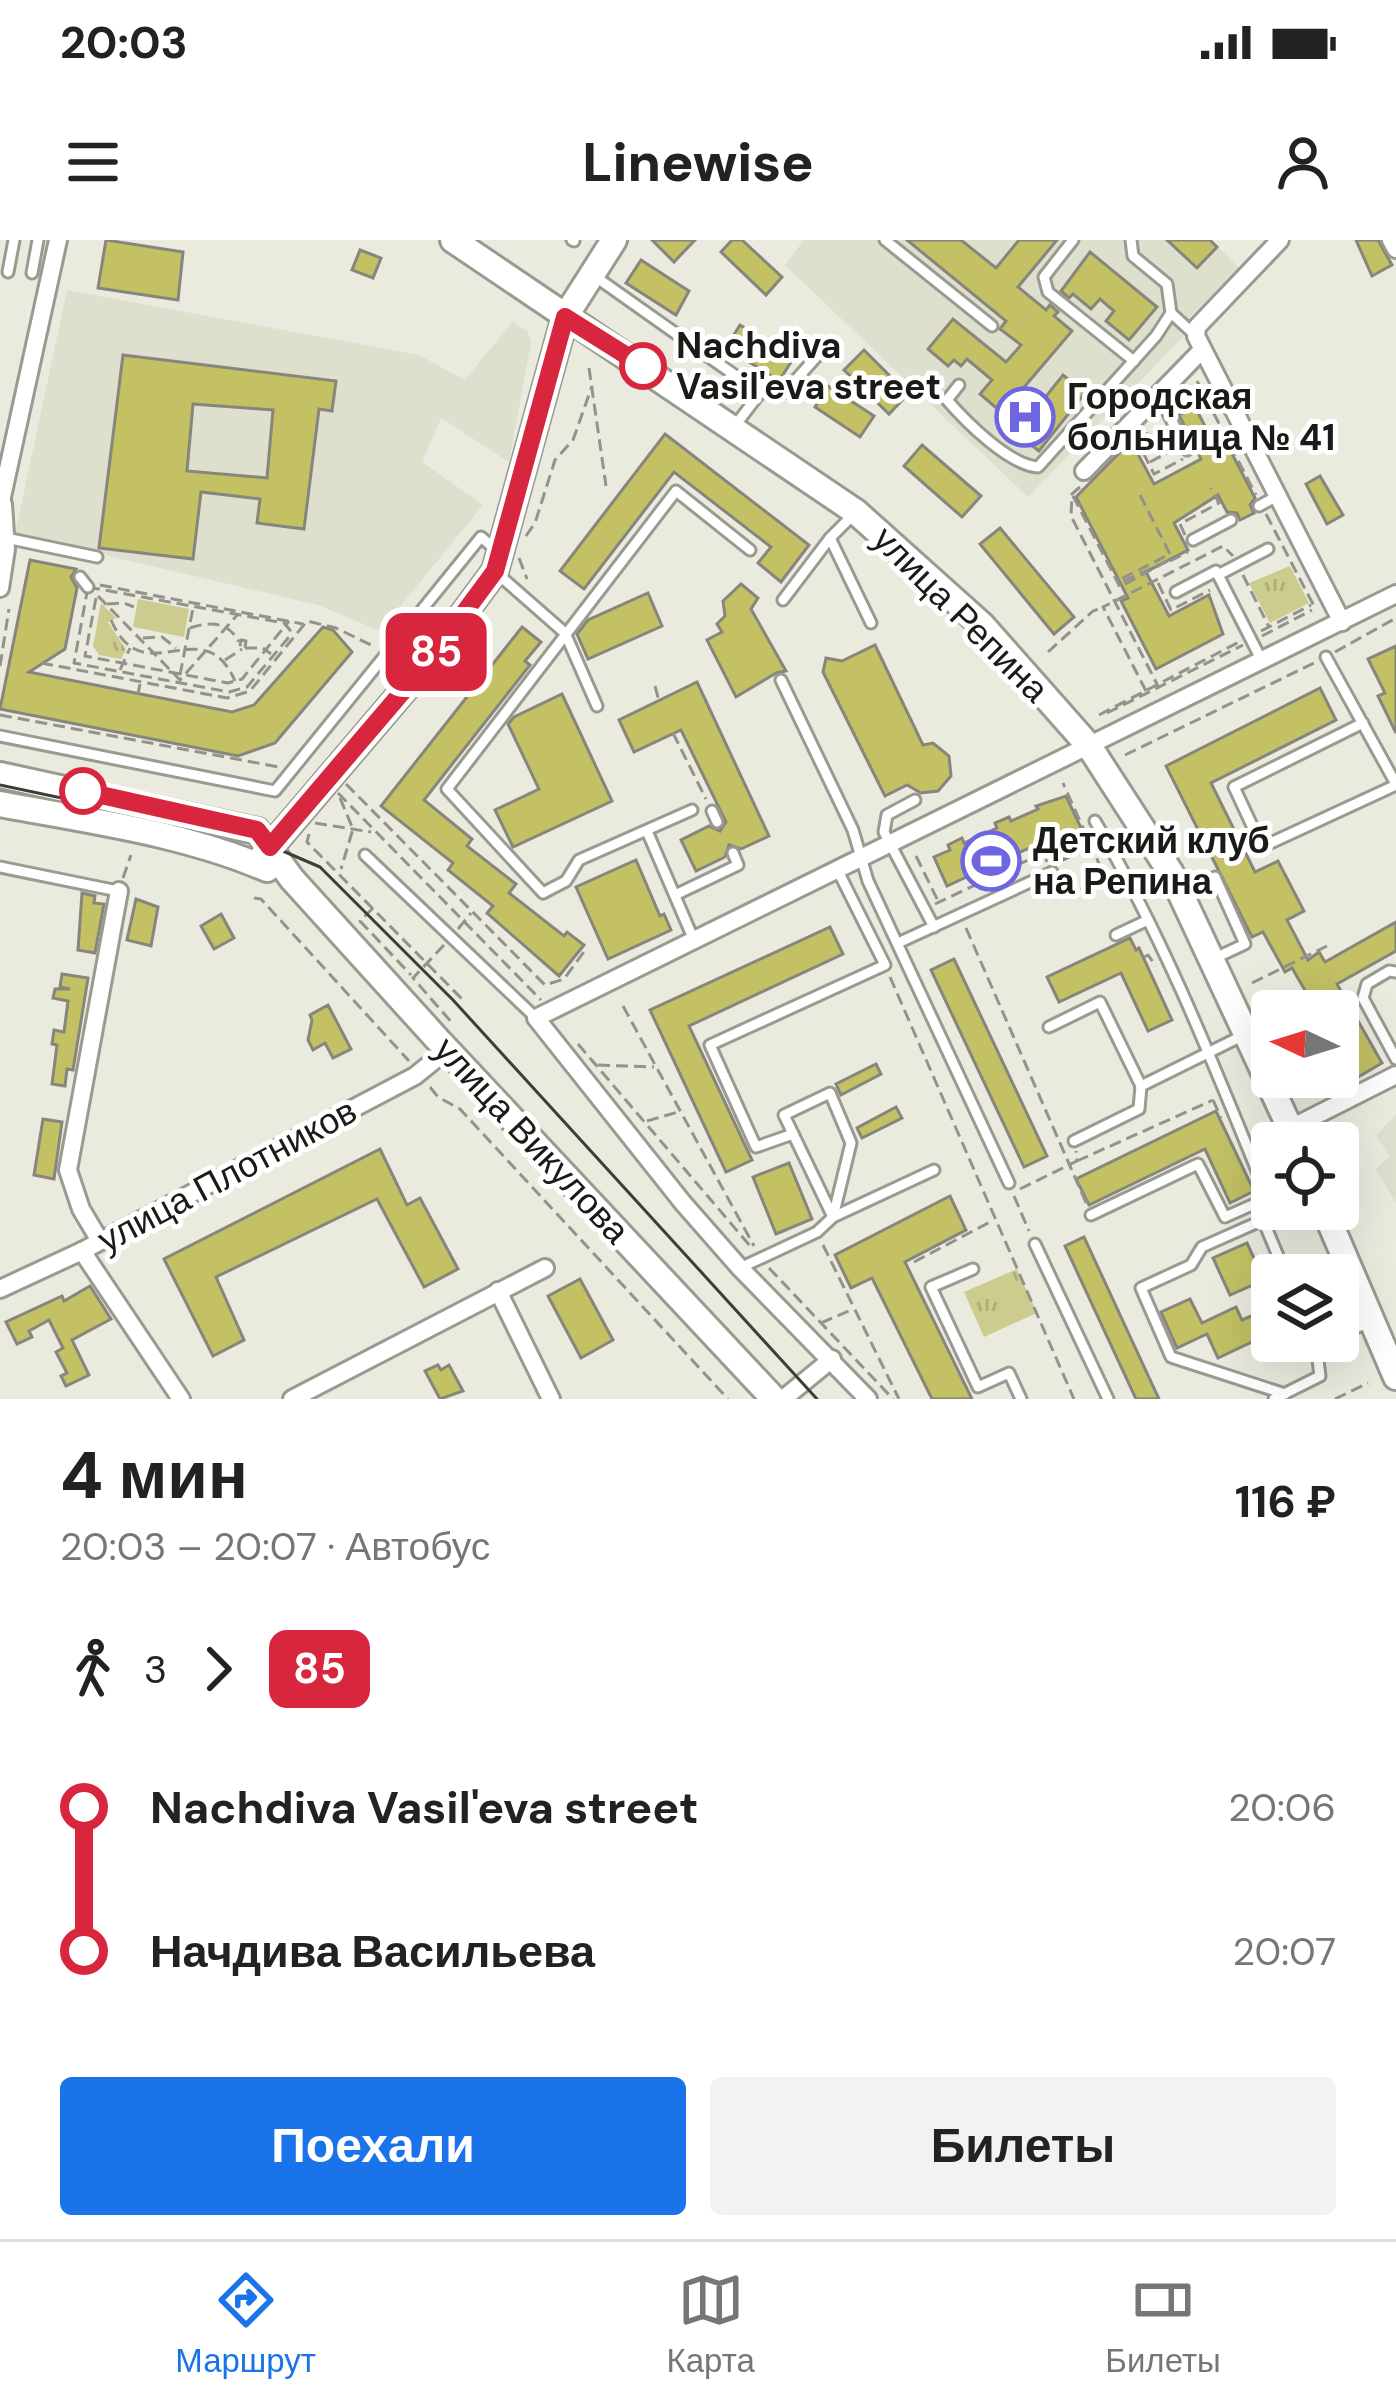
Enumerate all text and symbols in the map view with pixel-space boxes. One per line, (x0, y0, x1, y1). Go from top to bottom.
text: 20:03 (60, 13, 188, 72)
text: Linewise (582, 127, 814, 198)
icon: menu (60, 129, 126, 195)
icon: person (1270, 129, 1336, 195)
place label: Nachdiva Vasil'eva street (676, 322, 941, 410)
marker: Nachdiva Vasil'eva street (621, 344, 665, 388)
place label: Городская больница № 41 (1067, 373, 1335, 461)
hospital icon: Городская больница № 41 (994, 386, 1056, 448)
street label: улица Репина (863, 516, 1060, 713)
line badge: 85 (382, 613, 490, 691)
text: 85 (410, 624, 462, 679)
unlabelled marker (61, 769, 105, 813)
place label: Детский клуб на Репина (1033, 817, 1270, 905)
sports icon: Детский клуб на Репина (960, 830, 1022, 892)
north arrow (1251, 990, 1359, 1098)
map controls (1251, 990, 1359, 1362)
street label: улица Викулова (424, 1027, 641, 1254)
street label: улица Плотников (89, 1087, 365, 1263)
button: locate (1251, 1122, 1359, 1230)
button: layers (1251, 1254, 1359, 1362)
text: 4 мин (60, 1433, 248, 1518)
text: 116 ₽ (1235, 1472, 1336, 1531)
text: 20:03 – 20:07 · Автобус (60, 1521, 490, 1572)
icon: walk (60, 1636, 126, 1702)
icon: forward (185, 1636, 251, 1702)
text: 85 (293, 1641, 346, 1696)
text: 3 (144, 1644, 167, 1695)
text: Nachdiva Vasil'eva street (150, 1778, 698, 1837)
text: 20:06 (1228, 1782, 1336, 1833)
text: Начдива Васильева (150, 1922, 595, 1981)
text: 20:07 (1232, 1926, 1336, 1977)
button: Поехали (60, 2077, 686, 2215)
button: Билеты (710, 2077, 1336, 2215)
tab: Маршрут (175, 2267, 316, 2382)
tab: Карта (666, 2267, 755, 2382)
tab: Билеты (1105, 2267, 1221, 2382)

